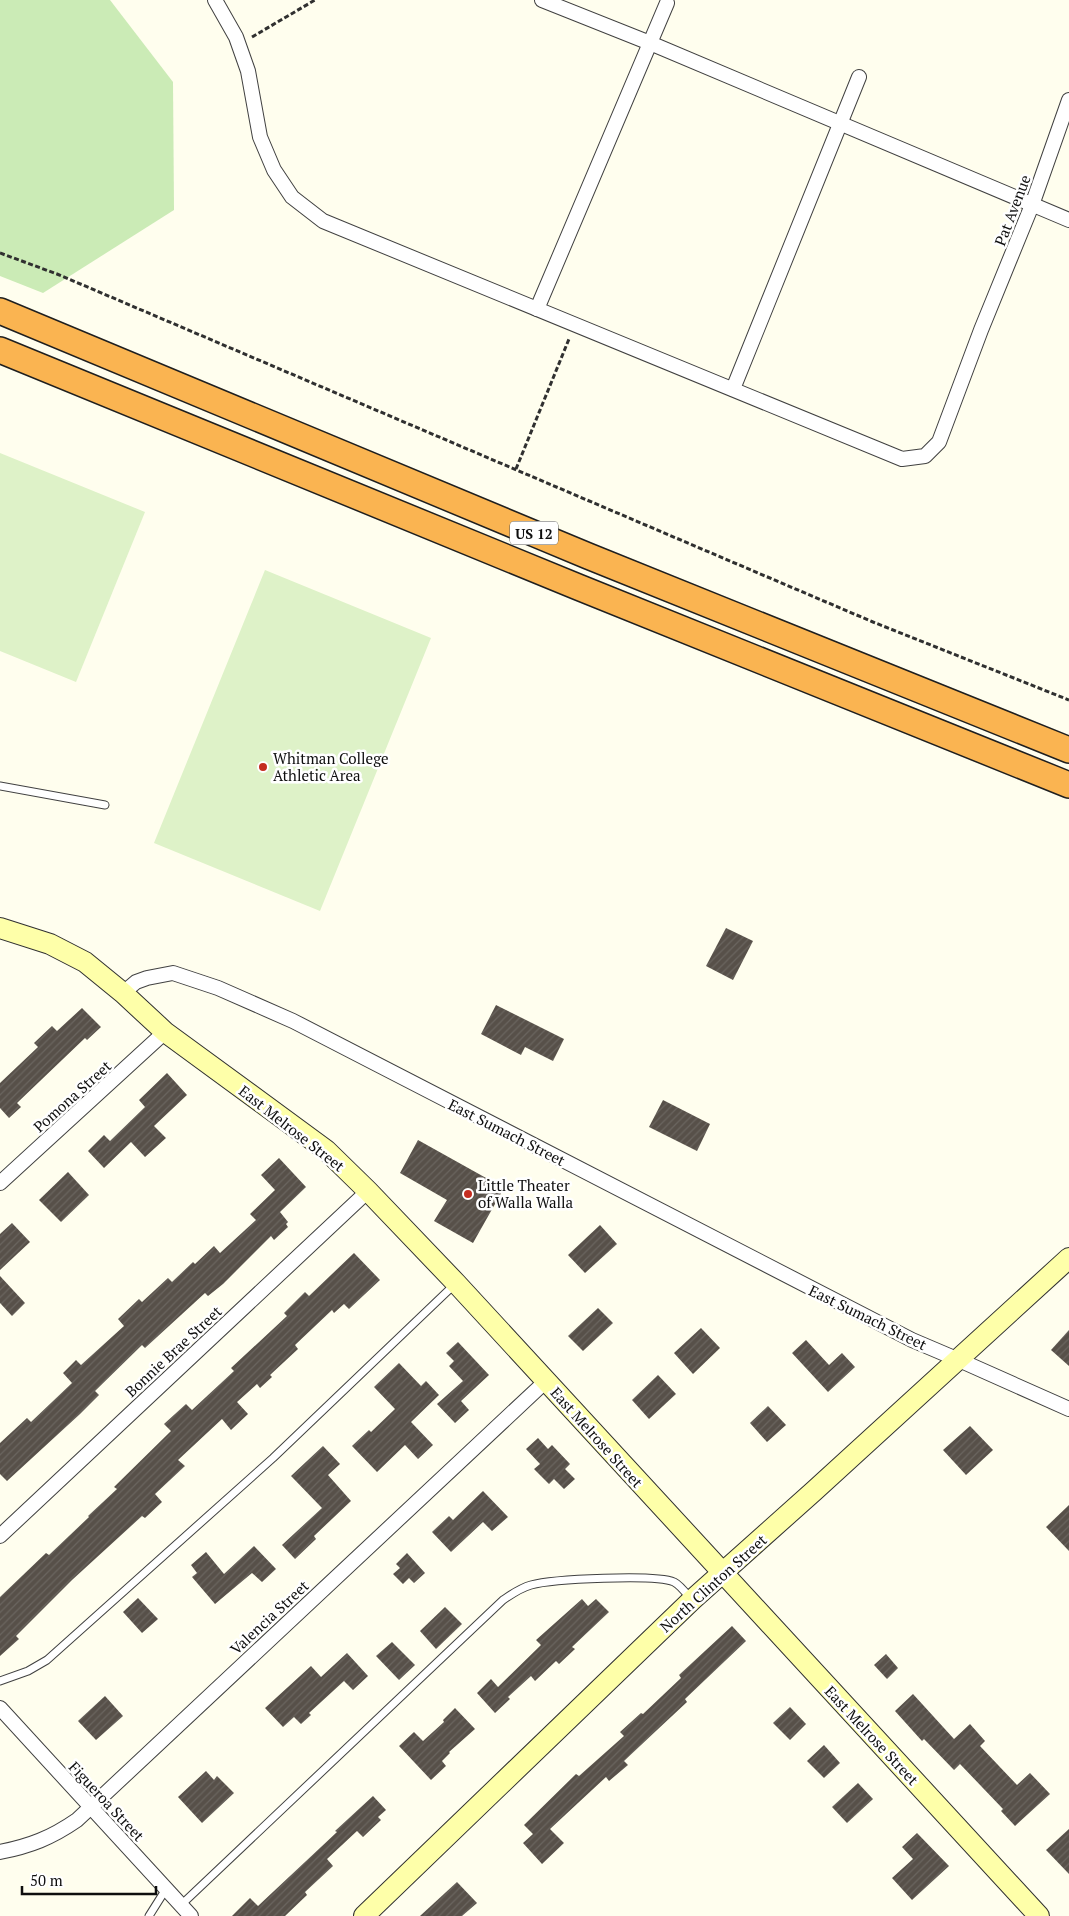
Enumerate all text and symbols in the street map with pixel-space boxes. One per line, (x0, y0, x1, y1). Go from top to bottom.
street label: Pat Avenue (989, 172, 1035, 248)
road number: US 12 (510, 522, 558, 544)
place label: Whitman College Athletic Area (273, 748, 389, 785)
marker: Whitman College Athletic Area (257, 761, 269, 773)
street label: Pomona Street (29, 1055, 115, 1136)
street label: East Melrose Street (235, 1080, 349, 1176)
street label: East Sumach Street (445, 1094, 569, 1170)
place label: Little Theater of Walla Walla (478, 1175, 574, 1212)
marker: Little Theater of Walla Walla (462, 1188, 474, 1200)
street label: East Sumach Street (806, 1280, 931, 1354)
street label: Bonnie Brae Street (121, 1301, 226, 1401)
street label: East Melrose Street (546, 1382, 648, 1492)
street label: North Clinton Street (655, 1529, 771, 1636)
street label: Valencia Street (225, 1575, 313, 1659)
street label: East Melrose Street (821, 1681, 924, 1789)
street label: Figueroa Street (65, 1757, 149, 1845)
scale bar (22, 1864, 156, 1896)
text: 50 m (30, 1870, 63, 1890)

